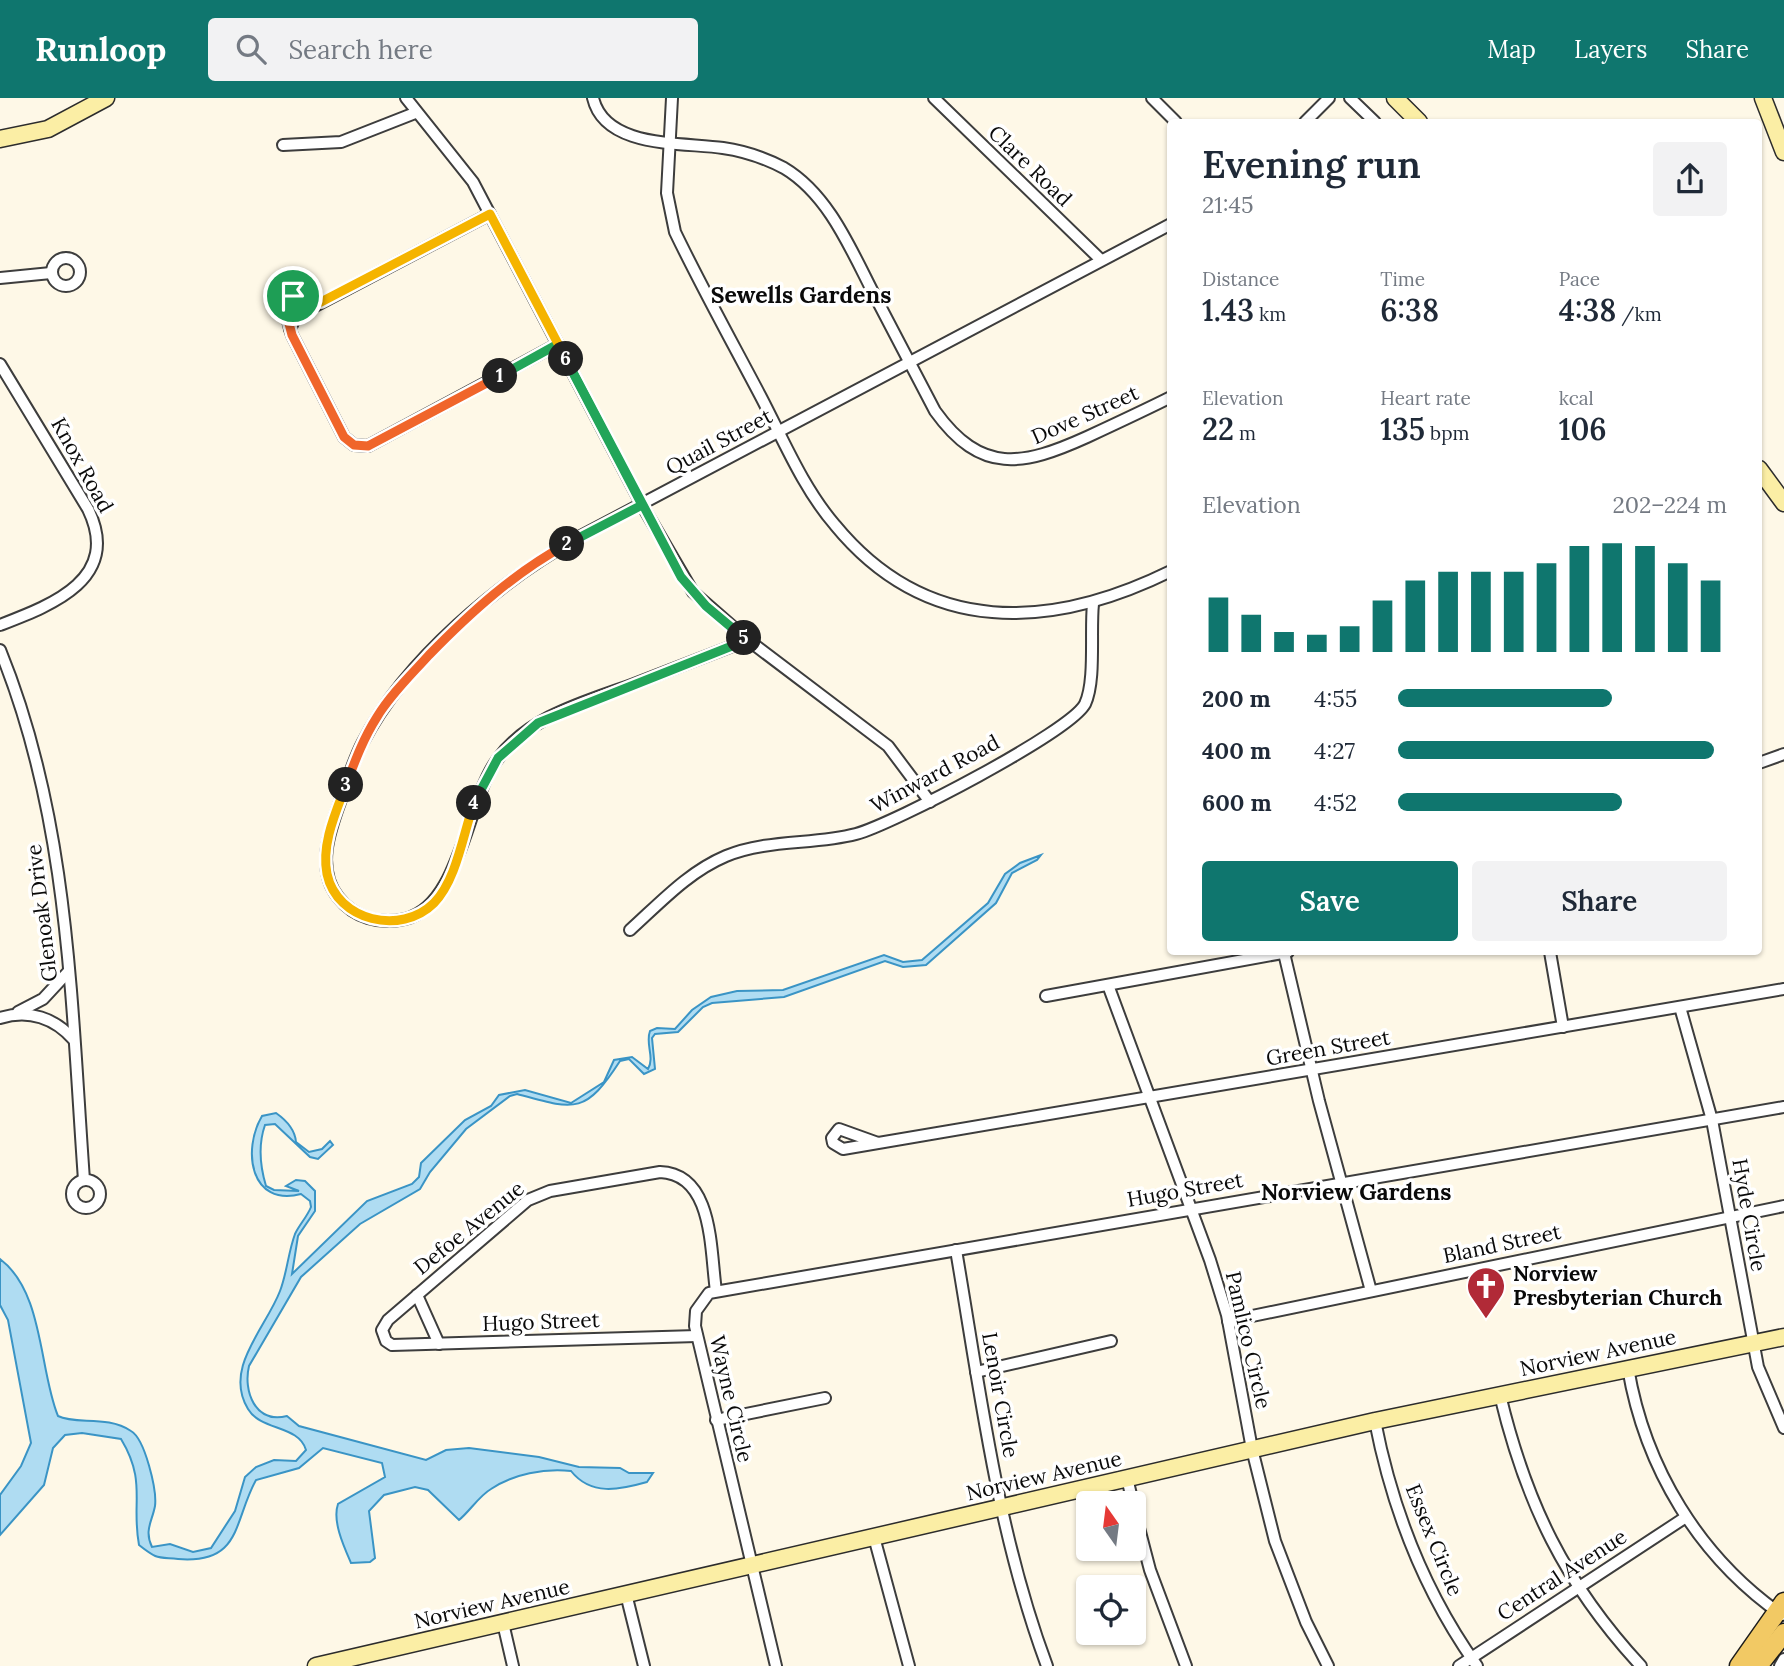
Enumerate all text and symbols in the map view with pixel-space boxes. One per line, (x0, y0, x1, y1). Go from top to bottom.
search box (208, 18, 698, 81)
text: Runloop (35, 28, 166, 70)
icon: search (232, 30, 270, 68)
text: Search here (288, 33, 433, 66)
text: Map (1487, 34, 1536, 65)
text: Layers (1574, 34, 1647, 65)
text: Share (1685, 34, 1749, 65)
street label: Clare Road (983, 119, 1078, 212)
text: Evening run (1202, 140, 1421, 188)
button: share (1653, 142, 1727, 216)
text: 21:45 (1202, 190, 1253, 219)
pin (263, 266, 323, 326)
text: Distance (1202, 267, 1279, 291)
text: Time (1380, 267, 1425, 291)
text: Pace (1559, 267, 1600, 291)
icon: arrive (274, 277, 312, 315)
district label: Sewells Gardens (711, 280, 891, 309)
text: 1.43 (1202, 291, 1254, 329)
text: 6:38 (1380, 291, 1439, 329)
text: 4:38 (1559, 291, 1616, 329)
text: km (1254, 302, 1286, 326)
text: /km (1616, 302, 1662, 326)
pin: 6 (548, 342, 584, 376)
text: 6 (560, 346, 571, 370)
pin: 1 (482, 358, 518, 394)
text: 1 (496, 363, 503, 387)
street label: Dove Street (1027, 379, 1144, 450)
text: Elevation (1202, 386, 1284, 410)
text: Heart rate (1380, 386, 1471, 410)
text: kcal (1559, 386, 1594, 410)
street label: Quail Street (661, 402, 777, 481)
text: 22 (1202, 410, 1234, 448)
text: 135 (1380, 410, 1425, 448)
text: 106 (1559, 410, 1607, 448)
street label: Knox Road (45, 412, 120, 517)
text: m (1234, 421, 1256, 445)
text: bpm (1425, 421, 1470, 445)
text: Elevation (1202, 490, 1301, 519)
text: 202–224 m (1612, 490, 1727, 519)
pin: 2 (550, 526, 584, 562)
text: 2 (561, 531, 572, 555)
pin: 5 (726, 620, 762, 656)
text: 5 (738, 625, 749, 649)
text: 200 m (1202, 684, 1271, 713)
text: 4:55 (1314, 684, 1357, 713)
street label: Winward Road (866, 728, 1004, 819)
text: 400 m (1202, 736, 1271, 765)
text: 4:27 (1314, 736, 1355, 765)
pin: 3 (328, 768, 364, 802)
text: 3 (340, 772, 351, 796)
pin: 4 (456, 786, 491, 820)
text: 600 m (1202, 788, 1272, 817)
text: 4:52 (1314, 788, 1357, 817)
text: 4 (468, 790, 479, 814)
street label: Glenoak Drive (20, 843, 63, 983)
button: Save (1202, 861, 1458, 941)
button: Share (1472, 861, 1727, 941)
street label: Green Street (1264, 1023, 1393, 1072)
street label: Hyde Circle (1726, 1156, 1773, 1273)
street label: Hugo Street (1125, 1166, 1246, 1213)
street label: Defoe Avenue (408, 1175, 529, 1280)
district label: Norview Gardens (1261, 1177, 1451, 1206)
street label: Bland Street (1440, 1218, 1564, 1269)
place label: Norview Presbyterian Church (1513, 1260, 1722, 1311)
church icon: Norview Presbyterian Church (1465, 1265, 1507, 1320)
street label: Pamlico Circle (1220, 1268, 1277, 1411)
street label: Hugo Street (482, 1306, 601, 1337)
street label: Norview Avenue (1517, 1323, 1678, 1382)
street label: Lenoir Circle (976, 1330, 1025, 1460)
street label: Wayne Circle (704, 1333, 759, 1465)
street label: Norview Avenue (964, 1445, 1124, 1507)
street label: Essex Circle (1400, 1480, 1469, 1600)
north arrow (1076, 1491, 1146, 1561)
map controls (1076, 1491, 1146, 1645)
street label: Central Avenue (1492, 1523, 1632, 1626)
street label: Norview Avenue (412, 1573, 572, 1635)
button: locate (1076, 1575, 1146, 1645)

